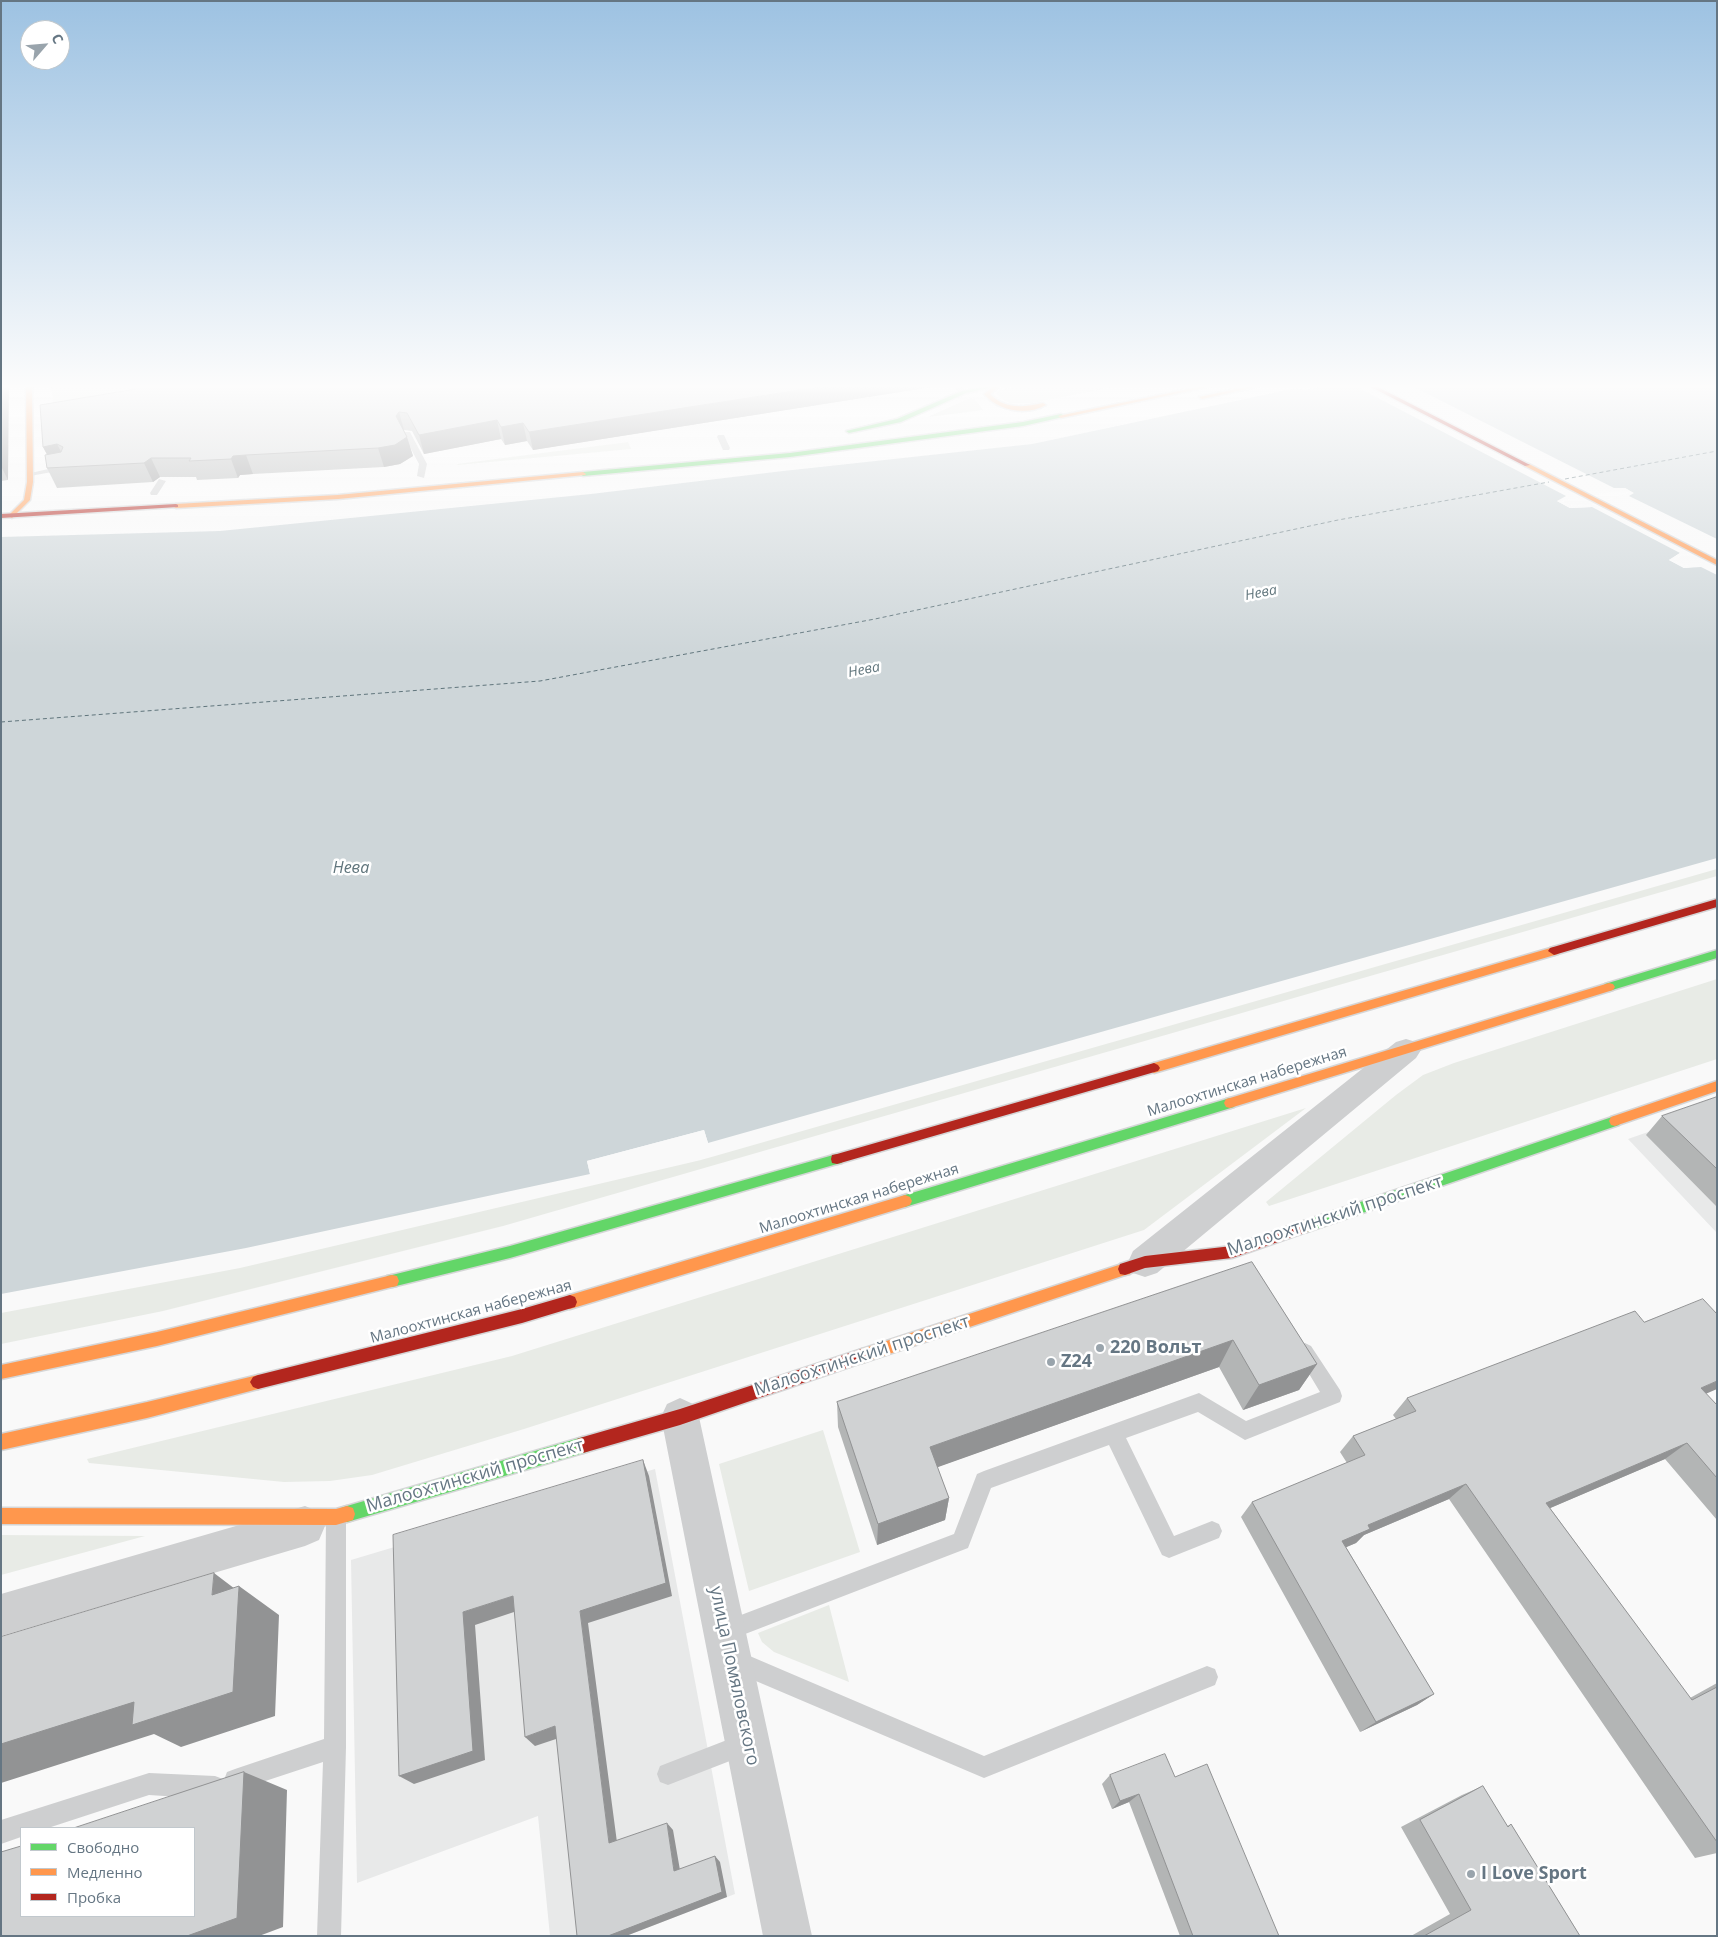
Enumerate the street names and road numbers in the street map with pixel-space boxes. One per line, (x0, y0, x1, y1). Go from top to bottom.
street label: Малоохтинская набережная (1145, 1043, 1349, 1121)
street label: Малоохтинская набережная (757, 1160, 961, 1238)
street label: Малоохтинский проспект (1225, 1171, 1445, 1261)
street label: Малоохтинская набережная (368, 1276, 574, 1348)
street label: Малоохтинский проспект (752, 1311, 972, 1401)
street label: Малоохтинский проспект (364, 1435, 586, 1517)
street label: улица Помяловского (704, 1584, 764, 1768)

